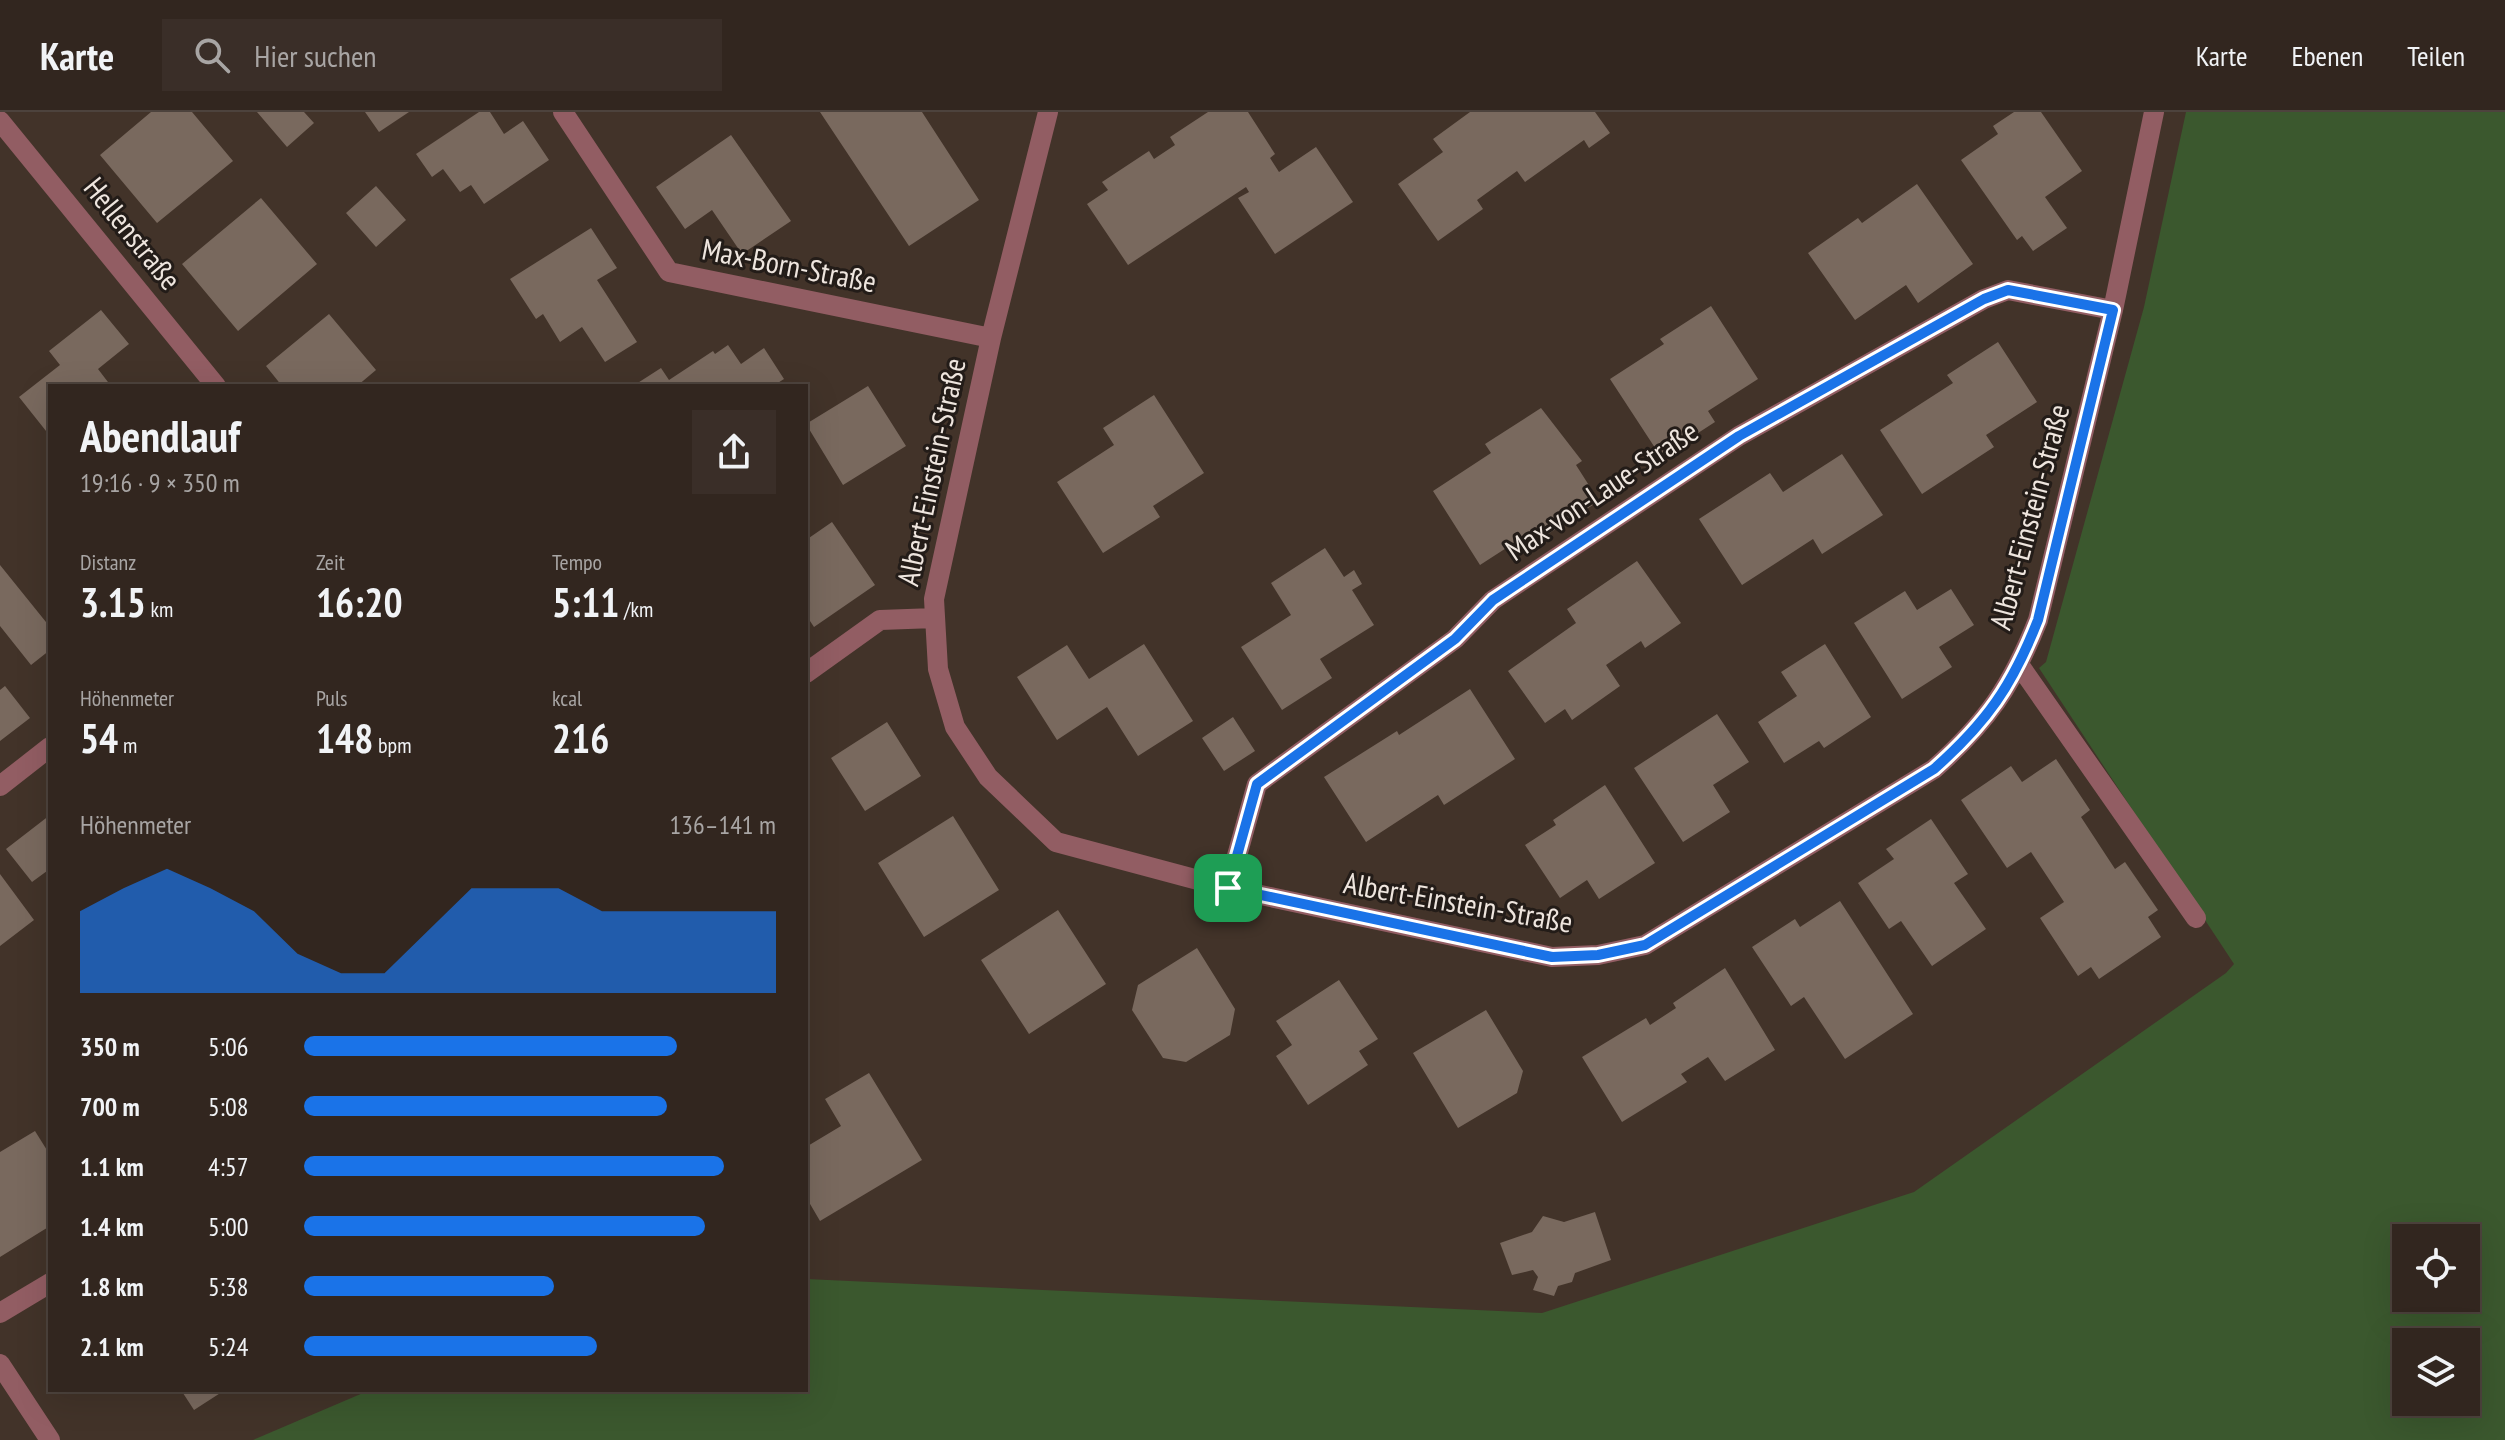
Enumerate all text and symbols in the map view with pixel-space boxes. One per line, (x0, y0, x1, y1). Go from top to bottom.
search box (162, 19, 722, 91)
text: Karte (40, 31, 114, 80)
icon: search (190, 33, 234, 77)
text: Hier suchen (254, 36, 376, 75)
text: Karte (2196, 37, 2247, 74)
text: Ebenen (2291, 37, 2363, 74)
text: Teilen (2407, 37, 2465, 74)
street label: Hellenstraße (76, 169, 190, 297)
street label: Max-Born-Straße (699, 229, 880, 301)
street label: Albert-Einstein-Straße (887, 354, 974, 589)
street label: Albert-Einstein-Straße (1980, 400, 2077, 634)
text: Abendlauf (80, 407, 240, 464)
button: share (692, 410, 776, 494)
street label: Max-von-Laue-Straße (1497, 411, 1705, 569)
text: 19:16 · 9 × 350 m (80, 466, 240, 499)
text: Distanz (80, 548, 136, 576)
text: Zeit (316, 548, 345, 576)
text: Tempo (552, 548, 602, 576)
text: 3.15 (80, 576, 146, 628)
text: 16:20 (316, 576, 403, 628)
text: 5:11 (552, 576, 619, 628)
text: km (146, 595, 173, 623)
text: /km (619, 595, 653, 623)
text: Höhenmeter (80, 684, 174, 712)
text: Puls (316, 684, 347, 712)
text: kcal (552, 684, 582, 712)
text: 54 (80, 712, 118, 764)
text: 148 (316, 712, 373, 764)
text: 216 (552, 712, 609, 764)
text: m (118, 731, 137, 759)
text: bpm (373, 731, 411, 759)
text: Höhenmeter (80, 808, 191, 841)
text: 136–141 m (670, 808, 776, 841)
pin (1194, 854, 1262, 922)
street label: Albert-Einstein-Straße (1341, 862, 1576, 941)
icon: arrive (1206, 866, 1250, 910)
text: 350 m (80, 1030, 140, 1063)
text: 5:06 (208, 1030, 248, 1063)
text: 700 m (80, 1090, 140, 1123)
text: 5:08 (208, 1090, 248, 1123)
text: 1.1 km (80, 1150, 144, 1183)
text: 4:57 (208, 1150, 248, 1183)
text: 1.4 km (80, 1210, 144, 1243)
text: 5:00 (208, 1210, 248, 1243)
map controls (2392, 1224, 2480, 1416)
button: locate (2392, 1224, 2480, 1312)
text: 1.8 km (80, 1270, 144, 1303)
text: 5:38 (208, 1270, 248, 1303)
button: layers (2392, 1328, 2480, 1416)
text: 2.1 km (80, 1330, 144, 1363)
text: 5:24 (208, 1330, 248, 1363)

